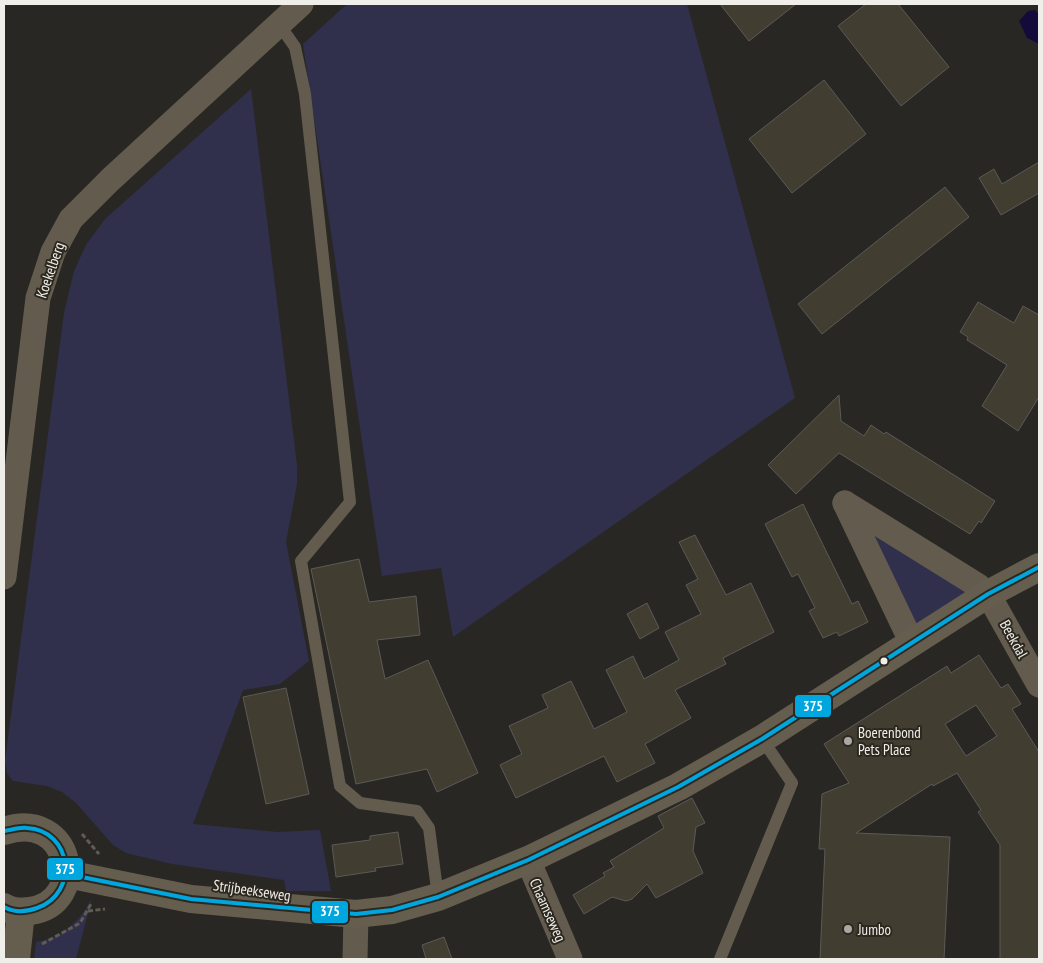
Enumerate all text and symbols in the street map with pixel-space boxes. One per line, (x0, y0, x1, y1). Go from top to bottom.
street label: Koekelberg (32, 239, 68, 301)
street label: Beekdal (996, 616, 1033, 662)
unlabelled marker (879, 656, 889, 666)
line badge: 375 (794, 694, 832, 718)
text: 375 (803, 697, 823, 715)
place label: Boerenbond Pets Place (858, 723, 921, 759)
marker: Boerenbond Pets Place (842, 735, 854, 747)
line badge: 375 (46, 857, 84, 881)
text: 375 (55, 860, 75, 878)
street label: Strijbeekseweg (212, 875, 292, 905)
street label: Chaamseweg (526, 875, 570, 945)
line badge: 375 (311, 900, 349, 924)
text: 375 (320, 902, 340, 920)
place label: Jumbo (857, 920, 891, 939)
marker: Jumbo (842, 923, 854, 935)

